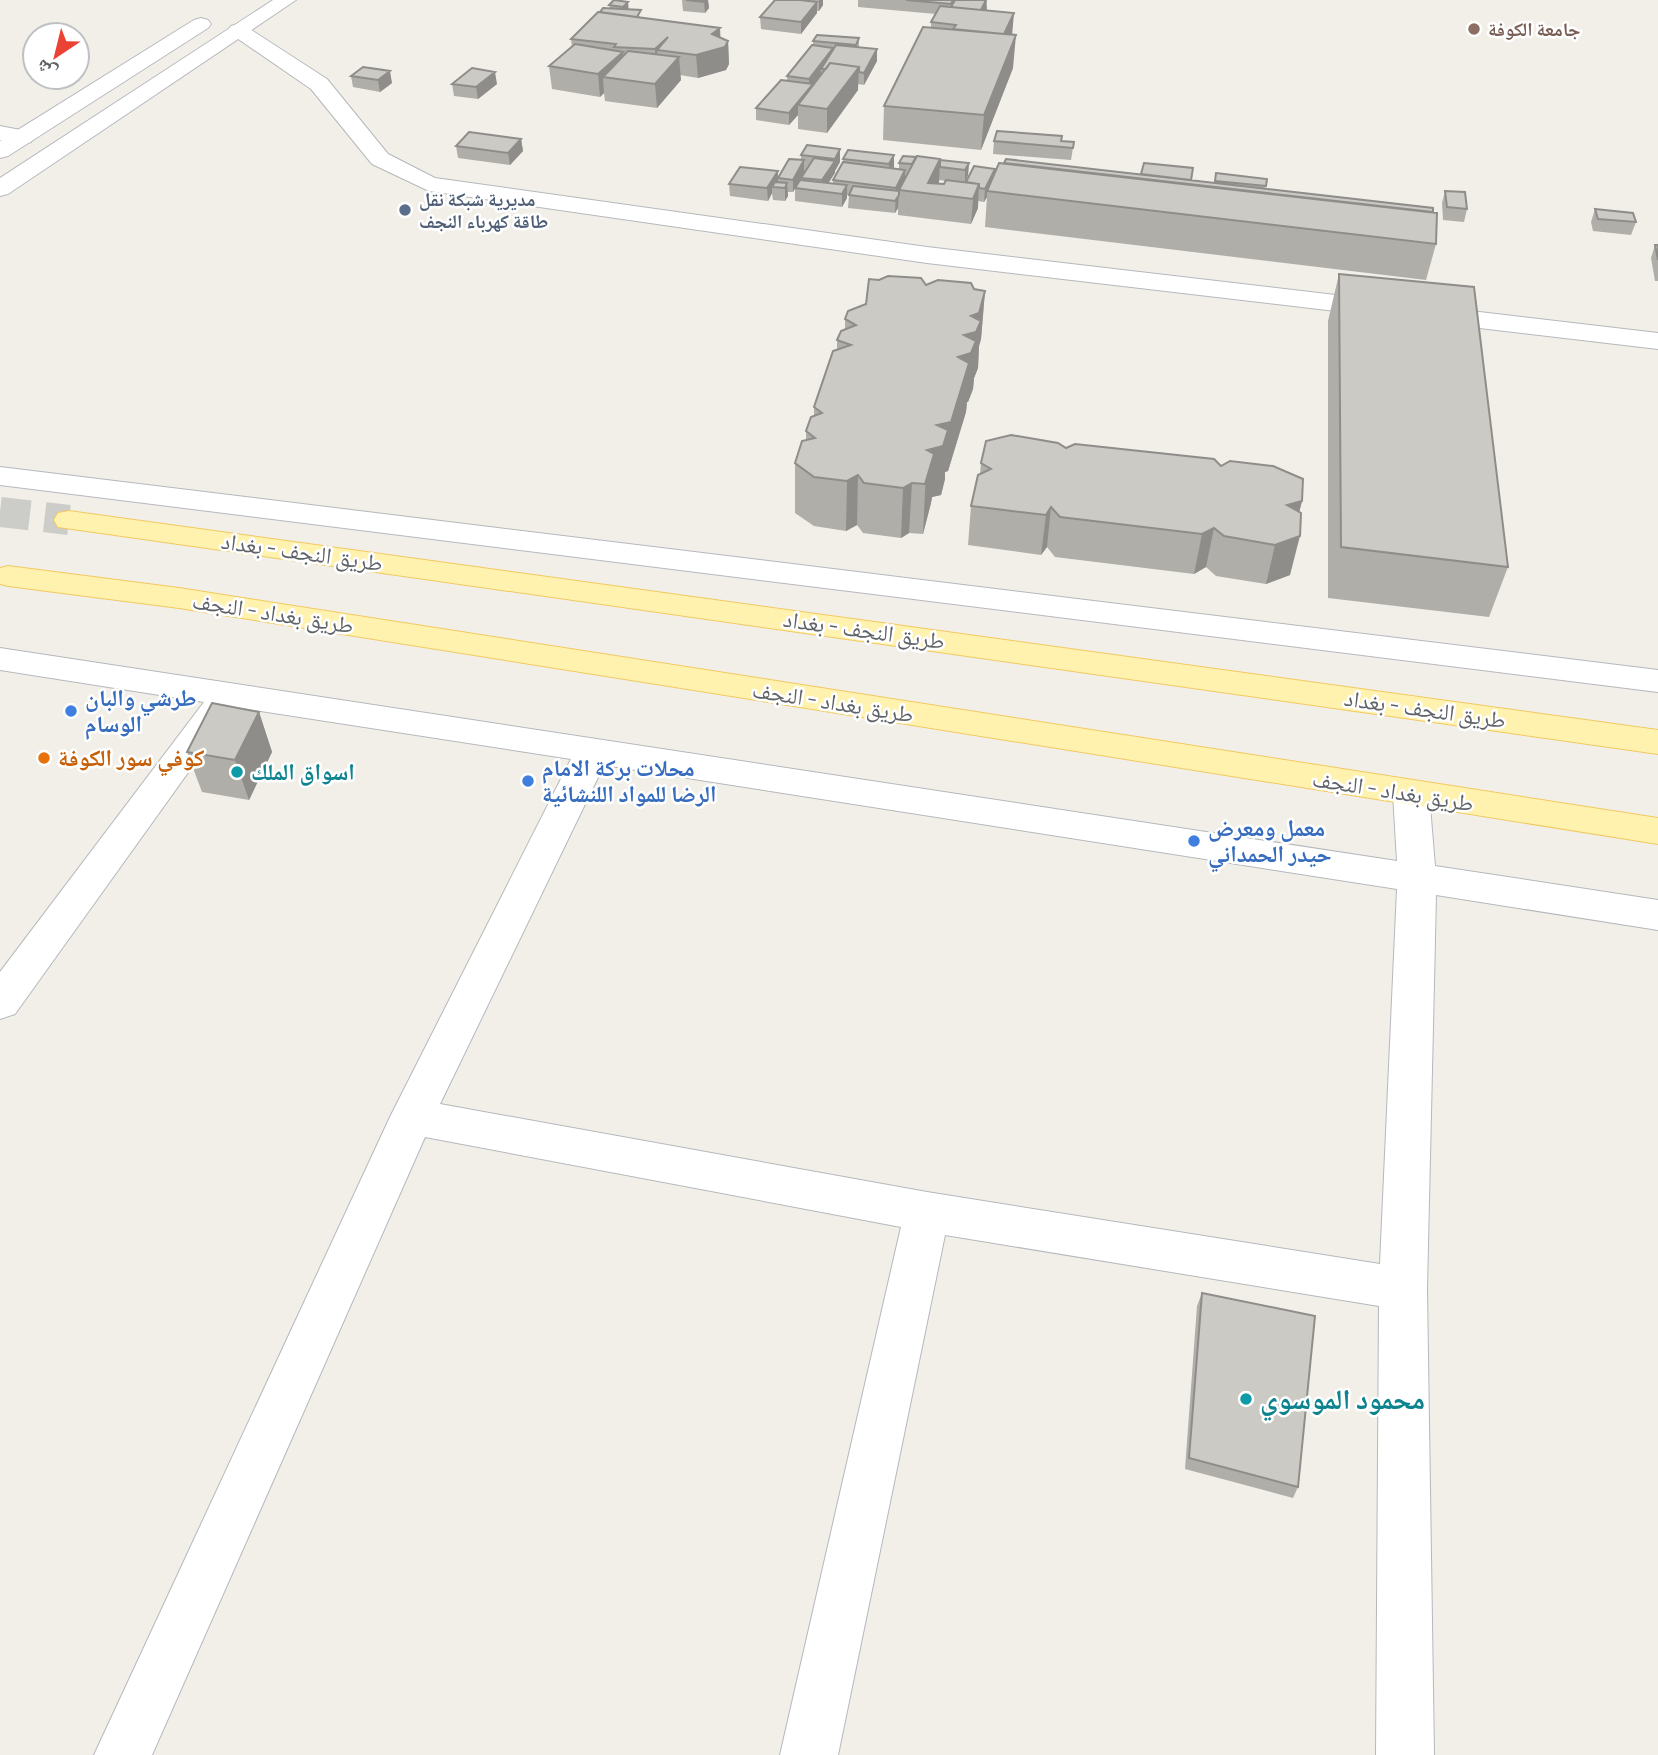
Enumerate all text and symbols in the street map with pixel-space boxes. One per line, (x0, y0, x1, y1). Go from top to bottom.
place label: جامعة الكوفة (1488, 17, 1581, 40)
north arrow (21, 21, 91, 91)
marker: جامعة الكوفة (1466, 21, 1482, 37)
text: ش (31, 54, 61, 86)
place label: مديرية شبكة نقل طاقة كهرباء النجف (419, 187, 548, 233)
marker: مديرية شبكة نقل طاقة كهرباء النجف (397, 202, 413, 218)
street label: طريق النجف - بغداد (219, 526, 385, 577)
street label: طريق بغداد - النجف (190, 585, 356, 640)
street label: طريق النجف - بغداد (781, 604, 947, 655)
street label: طريق بغداد - النجف (750, 674, 916, 729)
place label: طرشي والبان الوسام (85, 683, 197, 740)
street label: طريق النجف - بغداد (1342, 683, 1508, 734)
marker: طرشي والبان الوسام (63, 703, 79, 719)
place label: كوفي سور الكوفة (58, 743, 204, 777)
marker: كوفي سور الكوفة (36, 750, 52, 766)
place label: محلات بركة الامام الرضا للمواد اللنشائية (542, 753, 716, 808)
place label: اسواق الملك (251, 757, 355, 786)
street label: طريق بغداد - النجف (1310, 763, 1476, 818)
marker: اسواق الملك (229, 764, 245, 780)
marker: محلات بركة الامام الرضا للمواد اللنشائية (520, 773, 536, 789)
place label: معمل ومعرض حيدر الحمداني (1208, 813, 1332, 873)
marker: معمل ومعرض حيدر الحمداني (1186, 833, 1202, 849)
place label: محمود الموسوي (1260, 1381, 1425, 1422)
marker: محمود الموسوي (1238, 1391, 1254, 1407)

